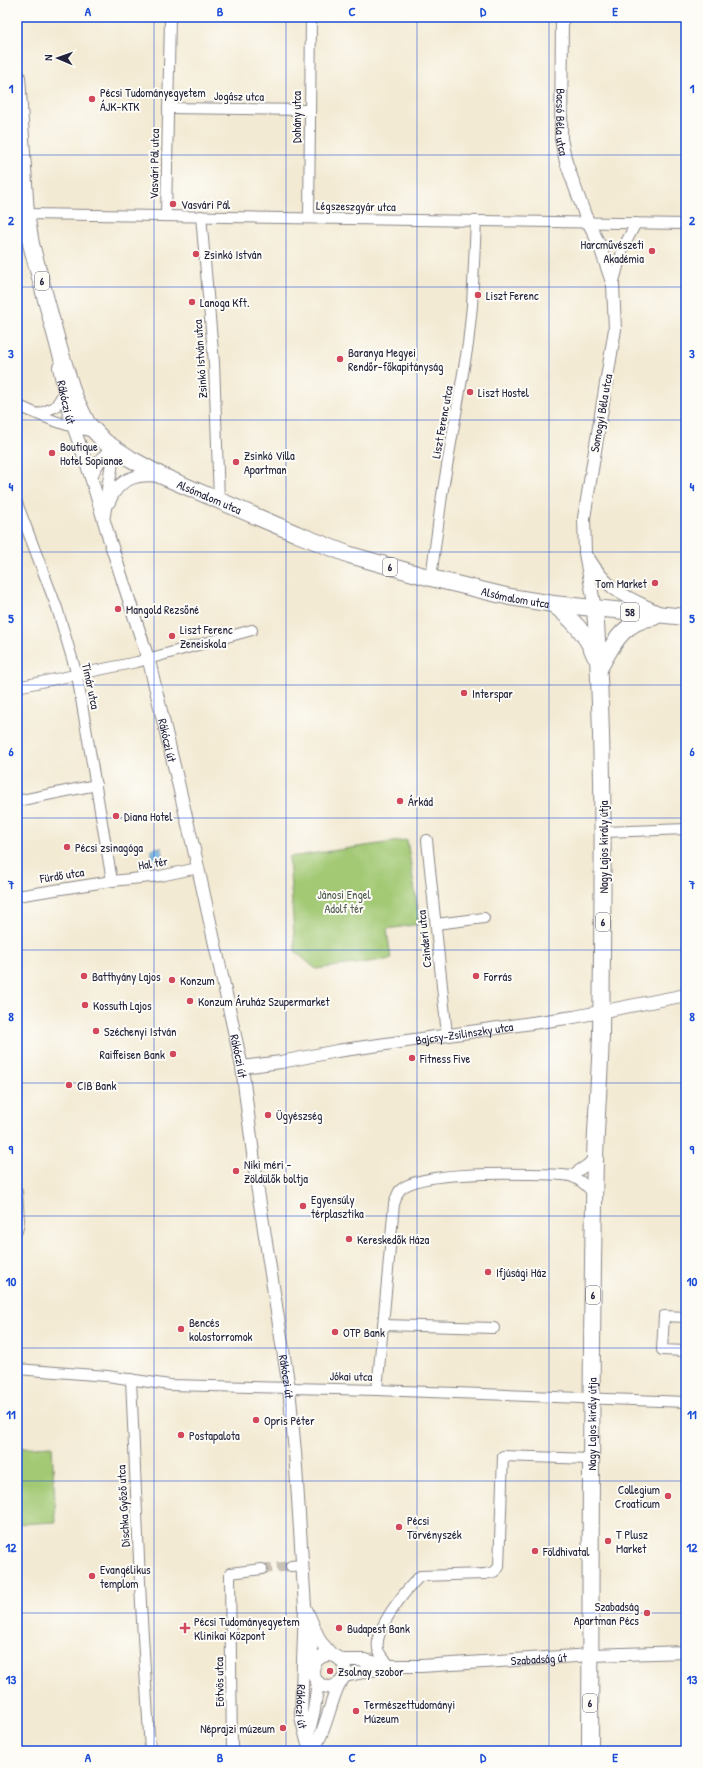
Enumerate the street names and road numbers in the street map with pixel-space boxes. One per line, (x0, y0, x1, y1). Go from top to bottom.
street label: Jogász utca (214, 87, 265, 105)
street label: Bacsó Béla utca (552, 88, 573, 157)
street label: Dohány utca (288, 91, 305, 143)
street label: Vasvári Pál utca (145, 128, 163, 199)
street label: Légszeszgyár utca (316, 197, 396, 215)
road number: 6 (35, 272, 49, 290)
street label: Zsinkó István utca (189, 319, 211, 399)
street label: Somogyi Béla utca (586, 372, 616, 453)
street label: Rákóczi út (54, 379, 81, 427)
street label: Liszt Ferenc utca (427, 384, 457, 460)
street label: Alsómalom utca (175, 475, 245, 518)
road number: 6 (383, 558, 397, 576)
street label: Alsómalom utca (480, 582, 551, 612)
road number: 58 (621, 603, 639, 621)
street label: Tímár utca (78, 661, 104, 711)
street label: Rákóczi út (154, 717, 181, 764)
street label: Nagy Lajos király útja (595, 800, 612, 893)
street label: Hal tér (137, 852, 169, 874)
street label: Fürdő utca (38, 863, 86, 887)
street label: Czinderi utca (413, 909, 435, 969)
road number: 6 (596, 913, 610, 931)
street label: Bajcsy-Zsilinszky utca (414, 1017, 515, 1048)
street label: Rákóczi út (227, 1033, 252, 1080)
road number: 6 (586, 1286, 600, 1304)
street label: Rákóczi út (275, 1353, 299, 1400)
street label: Jókai utca (330, 1367, 373, 1385)
street label: Nagy Lajos király útja (582, 1377, 600, 1471)
street label: Dischka Győző utca (112, 1464, 134, 1547)
street label: Szabadság út (510, 1648, 568, 1669)
street label: Eötvös utca (210, 1657, 228, 1707)
street label: Rákóczi út (293, 1684, 312, 1731)
road number: 6 (583, 1694, 597, 1712)

